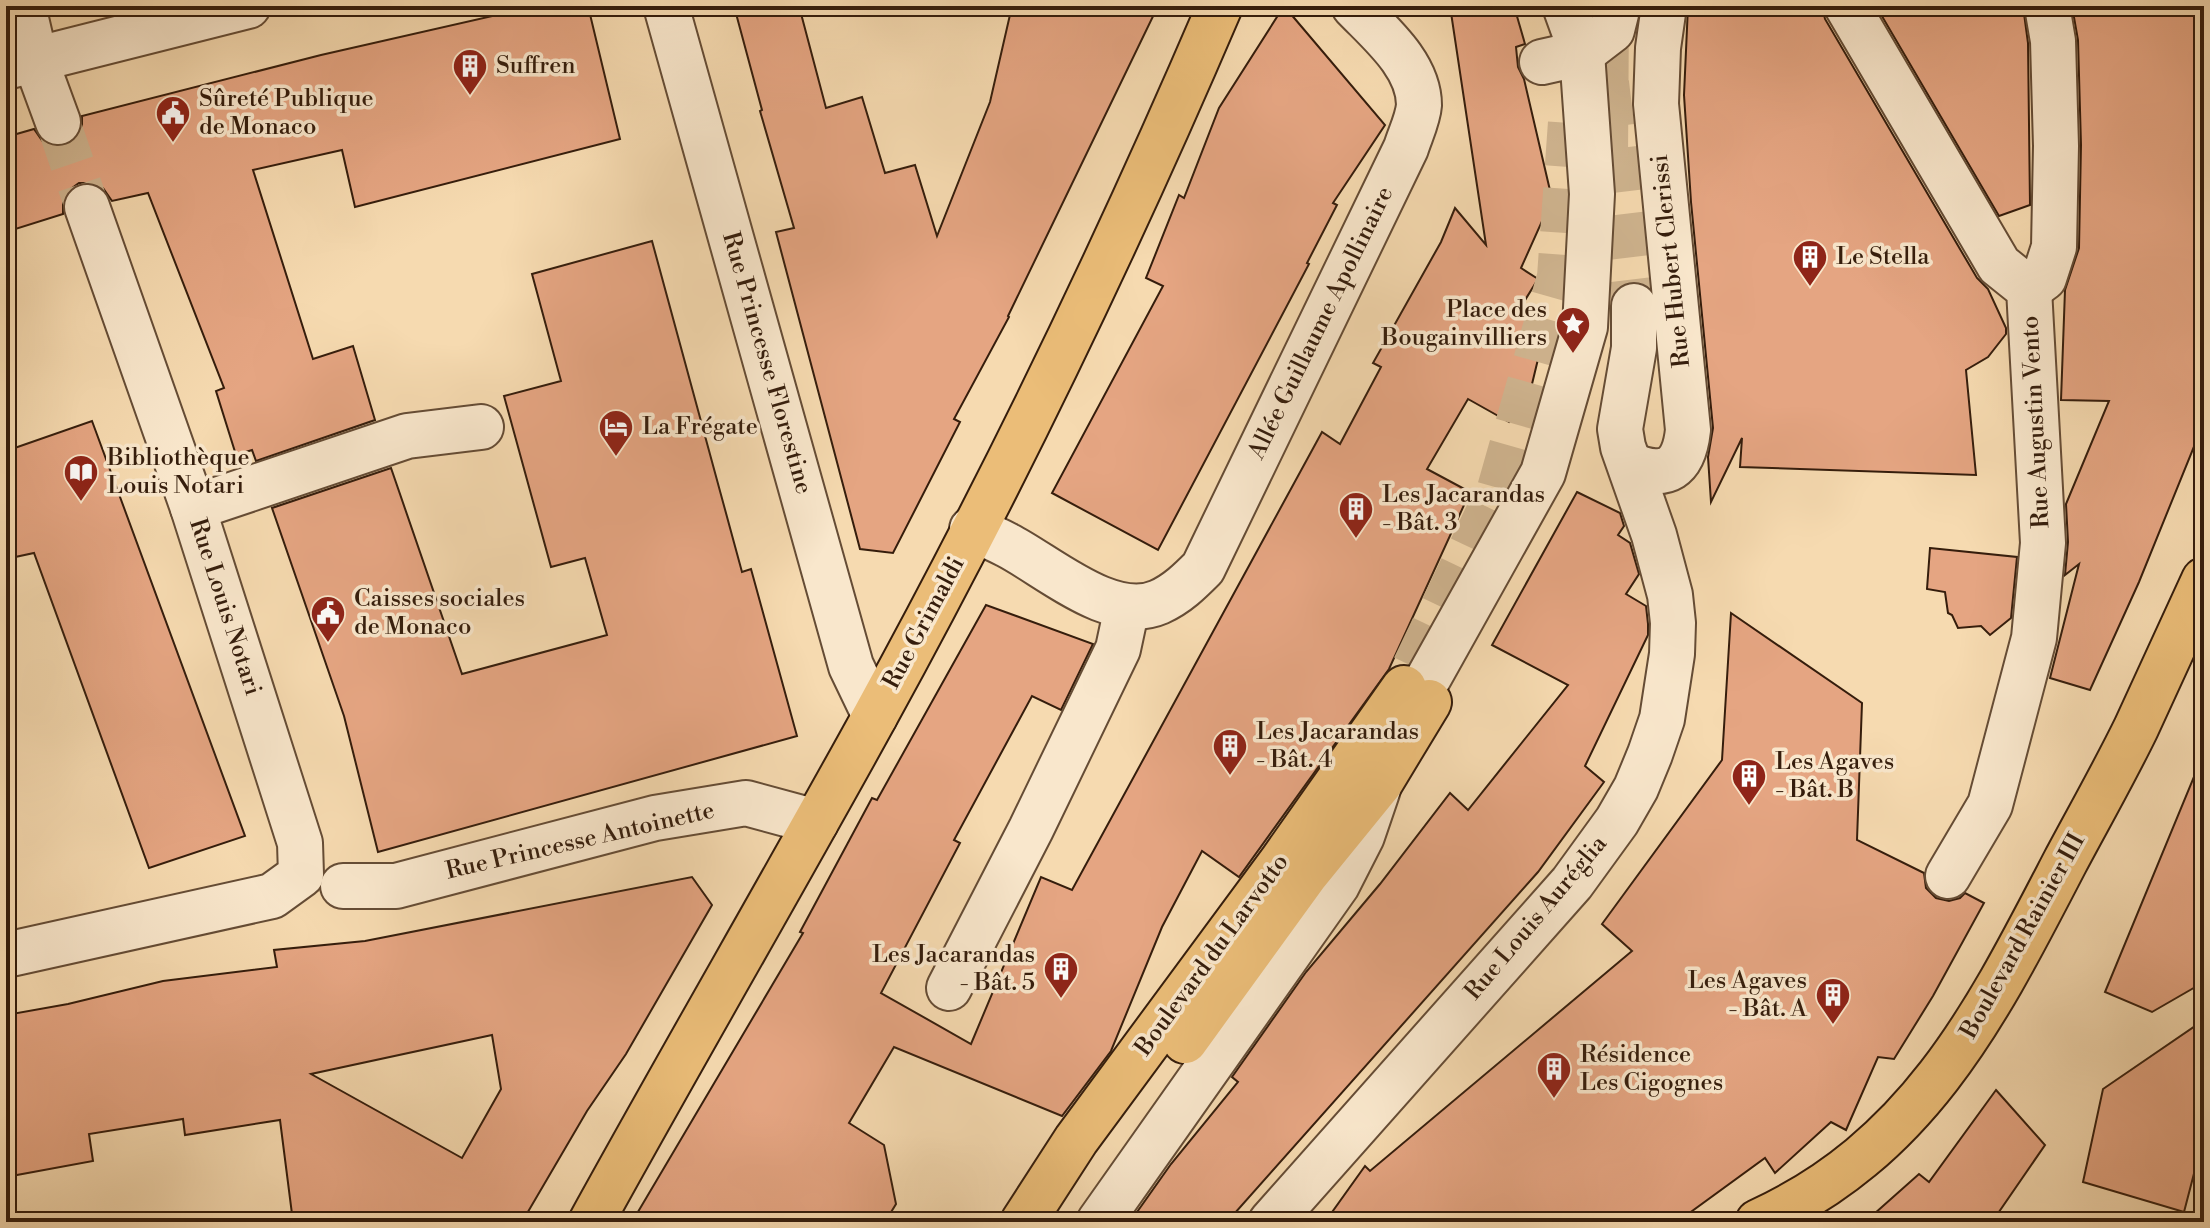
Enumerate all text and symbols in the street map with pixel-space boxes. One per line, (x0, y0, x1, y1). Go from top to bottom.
building icon: Suffren (451, 47, 489, 97)
place label: Suffren (496, 51, 576, 81)
place label: Sûreté Publique de Monaco (199, 84, 374, 142)
public building icon: Sûreté Publique de Monaco (154, 94, 192, 144)
street label: Rue Hubert Clerissi (1645, 153, 1697, 369)
street label: Allée Guillaume Apollinaire (1241, 182, 1400, 465)
street label: Rue Princesse Florestine (715, 228, 819, 498)
building icon: Le Stella (1791, 238, 1829, 288)
place label: Le Stella (1836, 242, 1930, 272)
place label: Place des Bougainvilliers (1380, 295, 1547, 353)
place icon: Place des Bougainvilliers (1554, 305, 1592, 355)
street label: Rue Augustin Vento (2015, 315, 2057, 529)
hotel icon: La Frégate (597, 408, 635, 458)
place label: La Frégate (642, 412, 758, 442)
place label: Bibliothèque Louis Notari (106, 443, 250, 501)
library icon: Bibliothèque Louis Notari (62, 453, 100, 503)
place label: Les Jacarandas - Bât. 3 (1382, 480, 1545, 538)
building icon: Les Jacarandas - Bât. 3 (1337, 490, 1375, 540)
street label: Rue Louis Notari (182, 515, 268, 699)
street label: Rue Grimaldi (877, 552, 971, 694)
place label: Caisses sociales de Monaco (354, 584, 525, 642)
public building icon: Caisses sociales de Monaco (309, 594, 347, 644)
place label: Les Jacarandas - Bât. 4 (1256, 717, 1419, 775)
building icon: Les Jacarandas - Bât. 4 (1211, 727, 1249, 777)
place label: Les Agaves - Bât. B (1775, 747, 1894, 805)
building icon: Les Agaves - Bât. B (1730, 757, 1768, 807)
street label: Rue Princesse Antoinette (443, 795, 717, 887)
street label: Boulevard Rainier III (1954, 828, 2092, 1045)
street label: Rue Louis Auréglia (1458, 829, 1614, 1006)
street label: Boulevard du Larvotto (1128, 848, 1295, 1063)
place label: Les Jacarandas - Bât. 5 (872, 940, 1035, 998)
building icon: Les Jacarandas - Bât. 5 (1042, 950, 1080, 1000)
place label: Les Agaves - Bât. A (1688, 966, 1808, 1024)
building icon: Les Agaves - Bât. A (1814, 976, 1852, 1026)
place label: Résidence Les Cigognes (1580, 1040, 1723, 1098)
building icon: Résidence Les Cigognes (1535, 1050, 1573, 1100)

